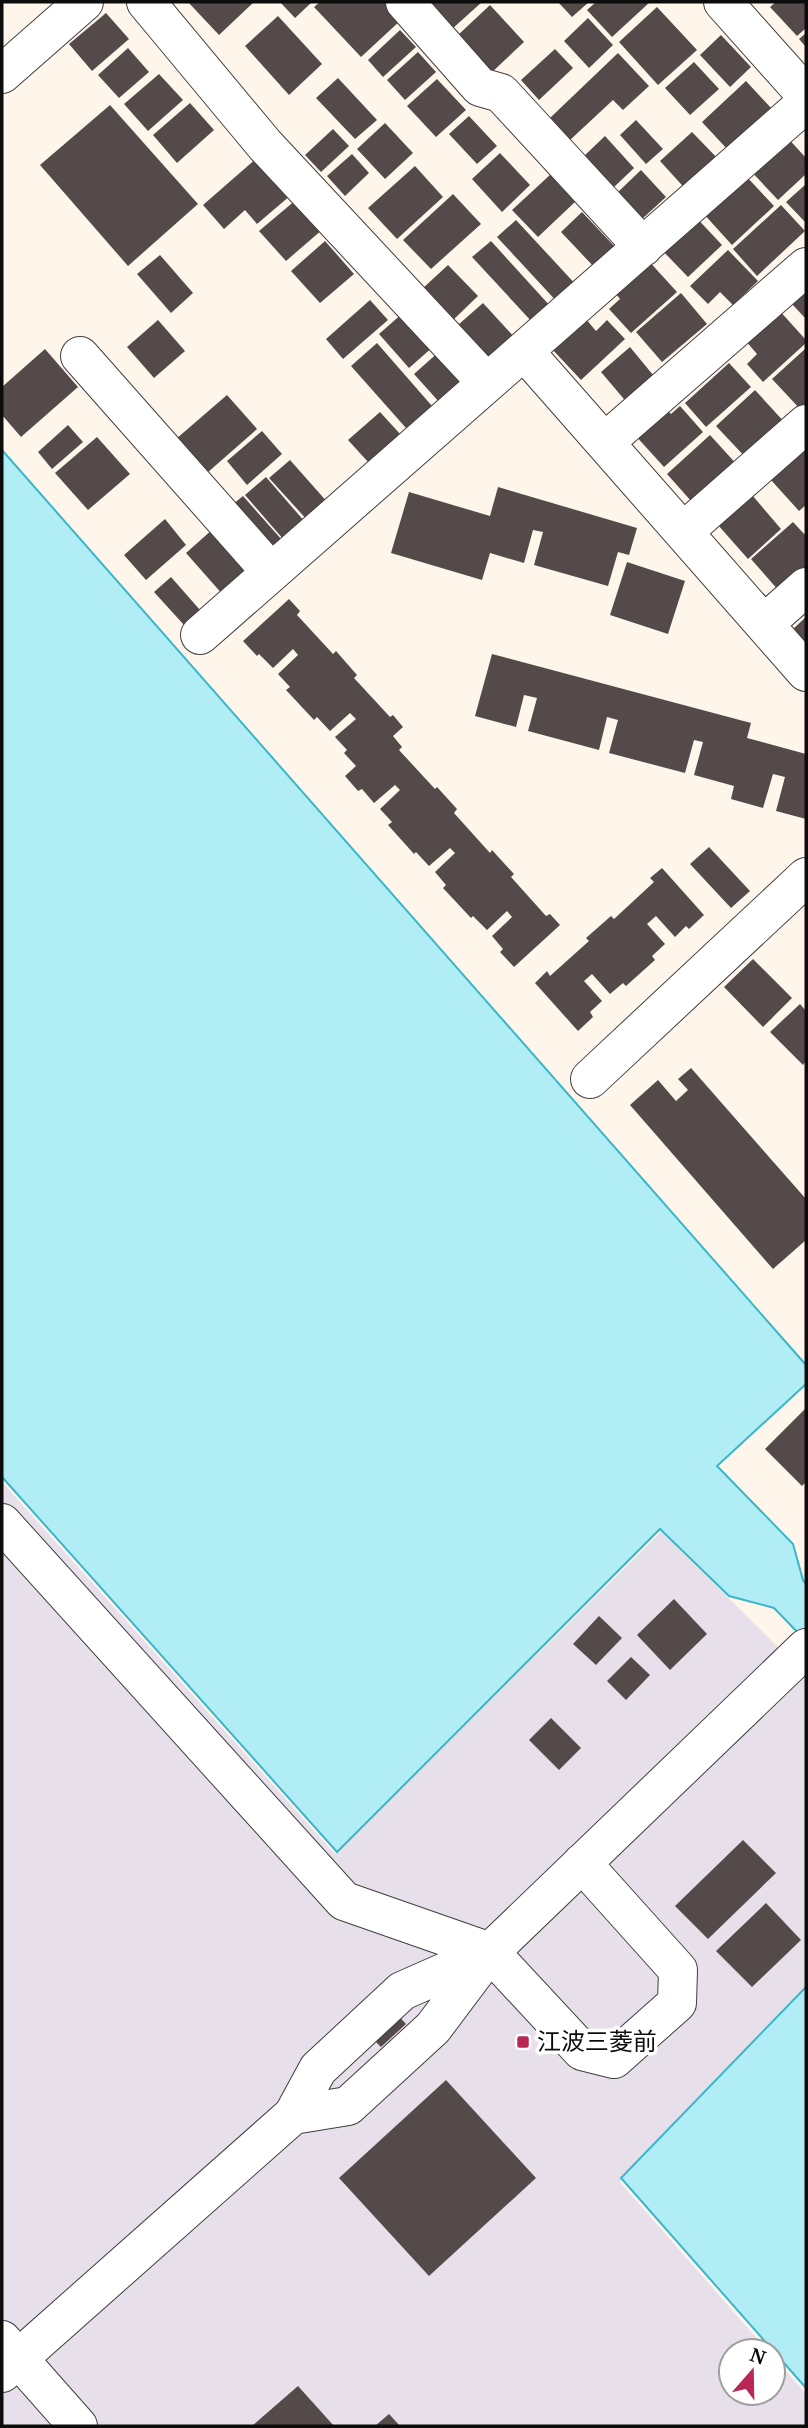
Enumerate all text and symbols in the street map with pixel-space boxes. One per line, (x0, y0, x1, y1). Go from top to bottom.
place label: 江波三菱前 (537, 2024, 657, 2057)
marker: 江波三菱前 (515, 2034, 531, 2050)
north arrow (717, 2337, 787, 2407)
text: N (746, 2341, 769, 2371)

